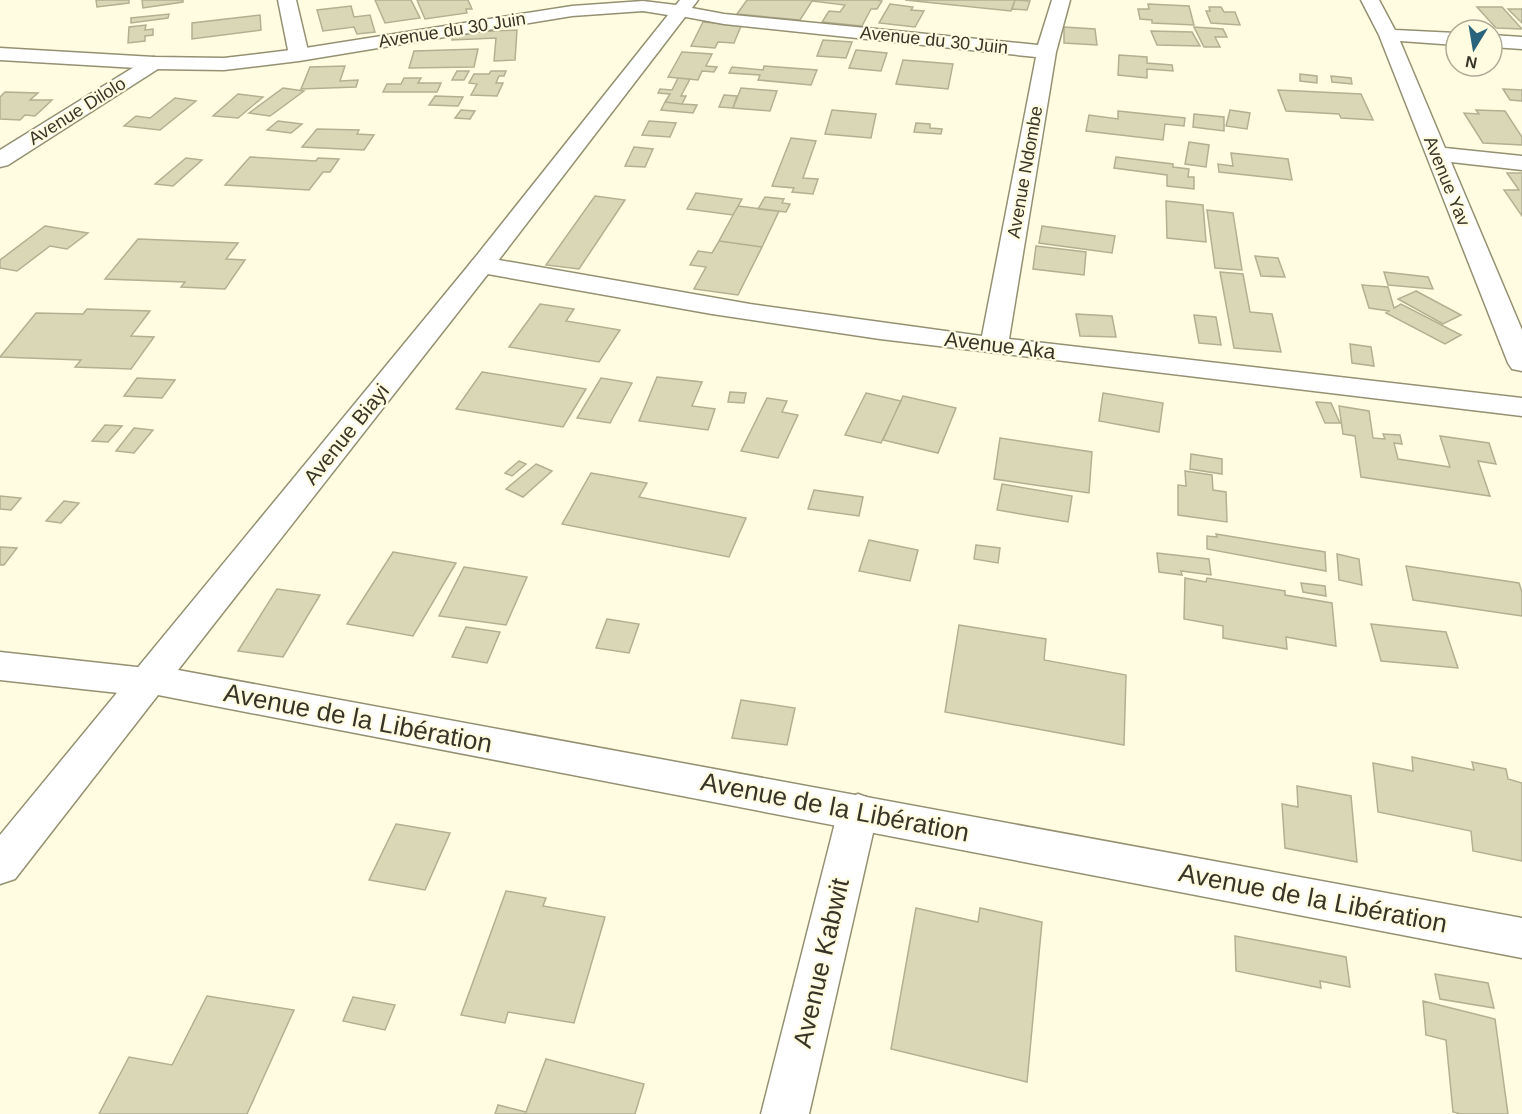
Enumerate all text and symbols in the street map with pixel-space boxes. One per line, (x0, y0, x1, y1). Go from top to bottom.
street label: Avenue du 30 Juin (377, 8, 527, 52)
north arrow (1444, 18, 1504, 78)
street label: Avenue du 30 Juin (859, 22, 1009, 58)
text: N (1464, 53, 1479, 72)
street label: Avenue Dilolo (25, 73, 129, 149)
street label: Avenue Ndombe (1004, 104, 1046, 240)
street label: Avenue Yav (1420, 133, 1474, 229)
street label: Avenue Aka (943, 327, 1057, 363)
street label: Avenue Biayi (299, 379, 393, 489)
street label: Avenue de la Libération (221, 677, 495, 759)
street label: Avenue de la Libération (698, 766, 972, 848)
street label: Avenue de la Libération (1176, 857, 1450, 939)
street label: Avenue Kabwit (787, 875, 855, 1051)

